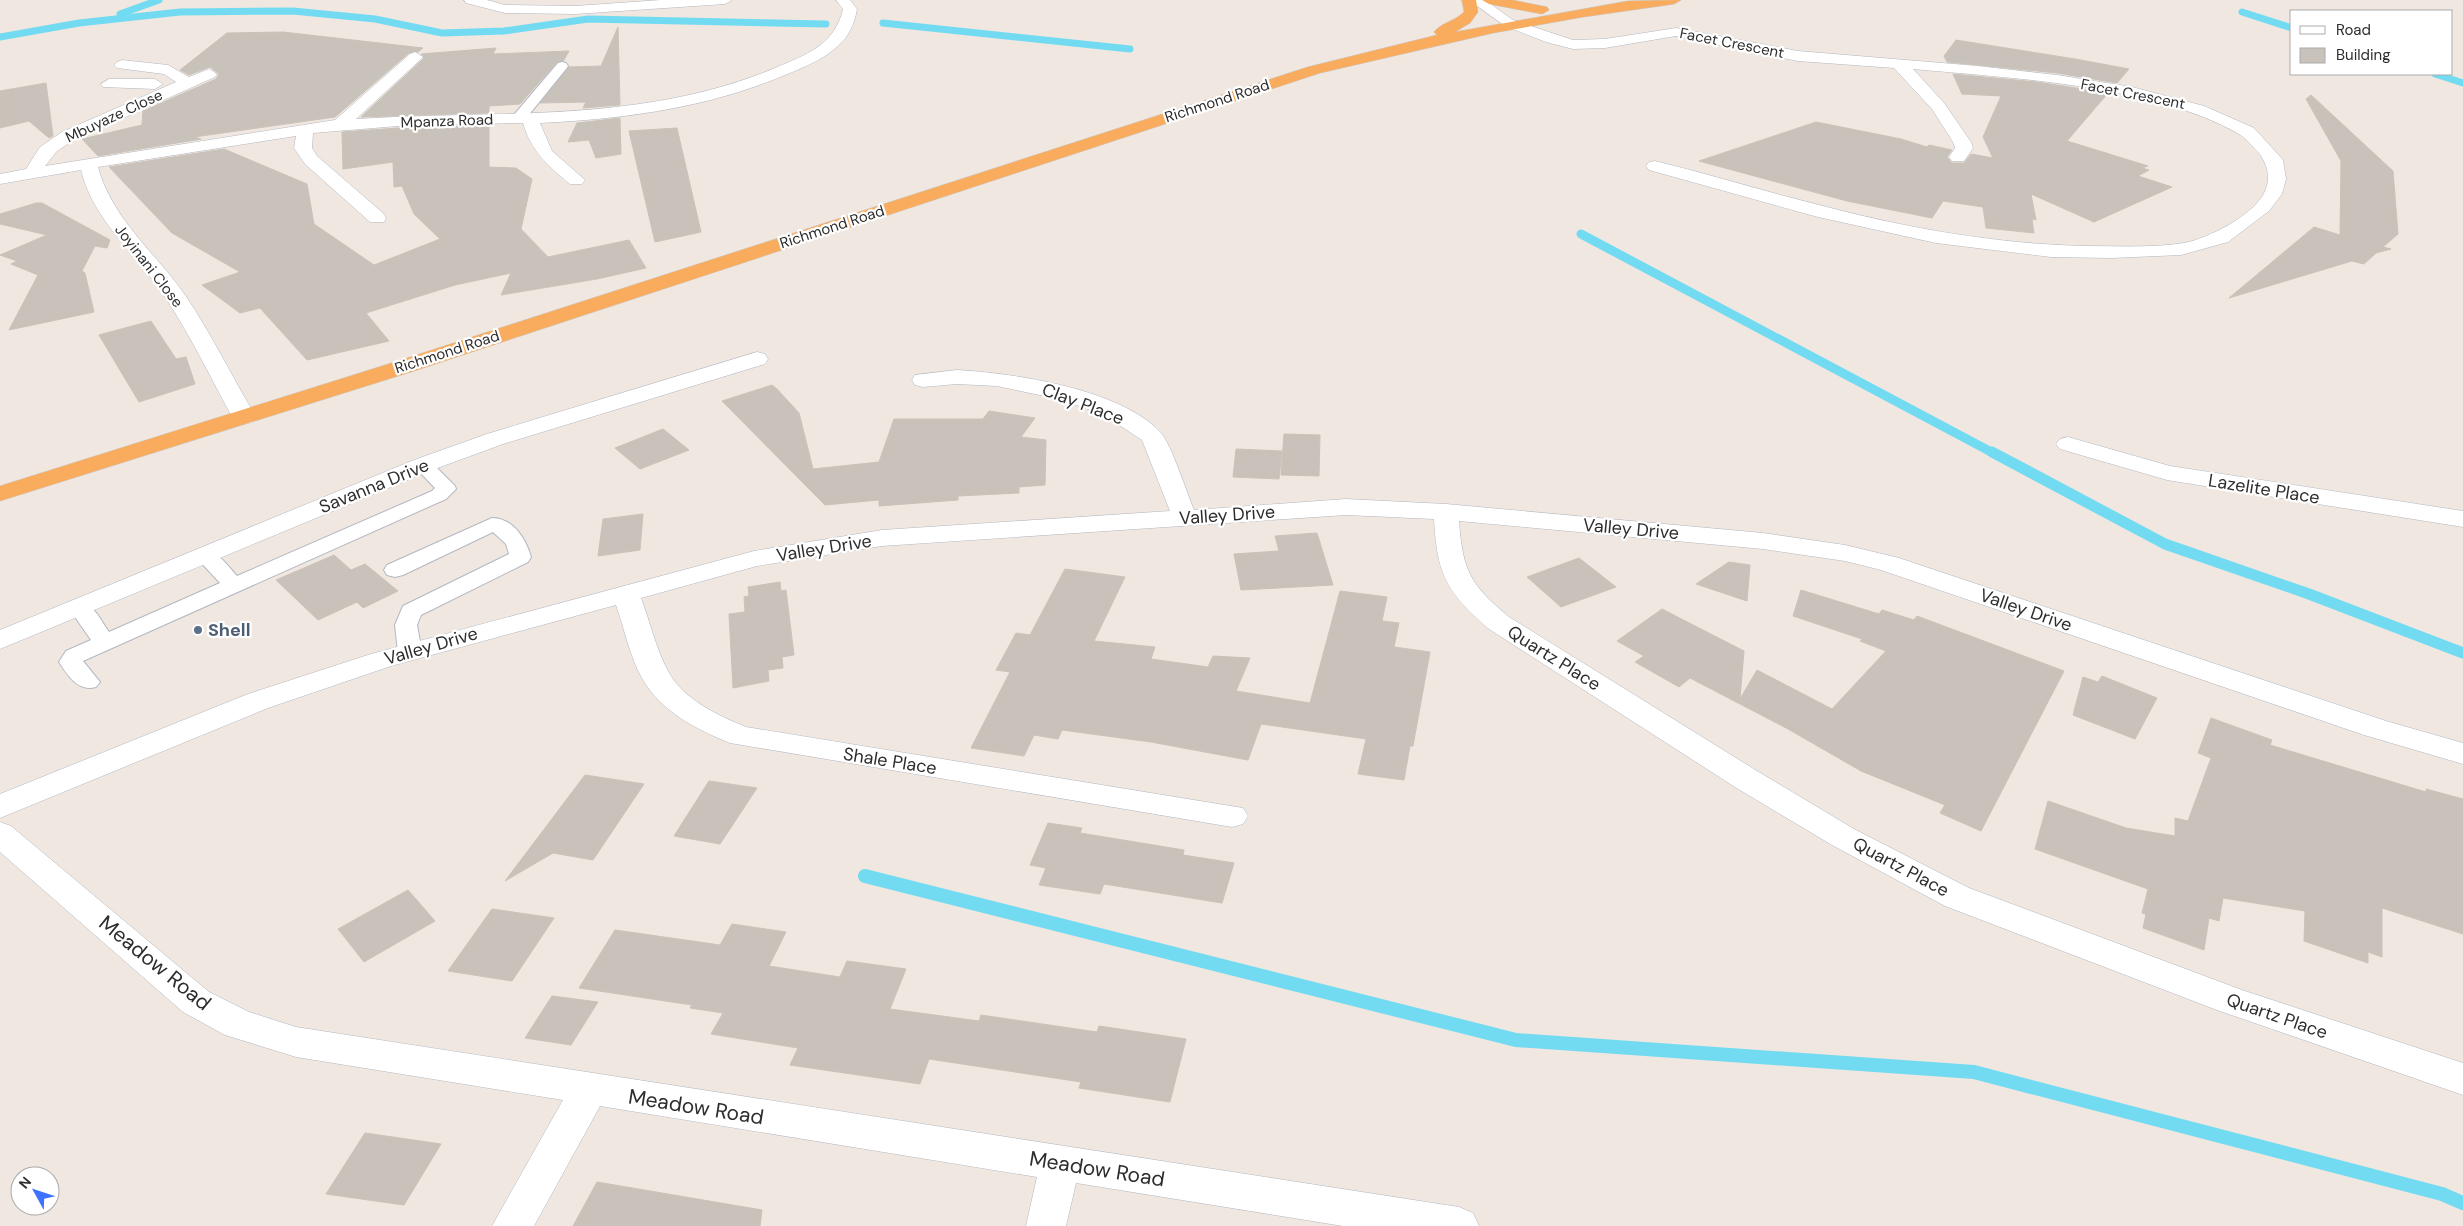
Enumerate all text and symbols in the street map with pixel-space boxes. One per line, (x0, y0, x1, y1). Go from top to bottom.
legend (2290, 10, 2453, 75)
text: Road (2336, 20, 2371, 40)
street label: Facet Crescent (1678, 23, 1786, 63)
text: Building (2336, 45, 2391, 65)
street label: Facet Crescent (2079, 74, 2187, 114)
street label: Richmond Road (1162, 75, 1272, 127)
street label: Mbuyaze Close (62, 85, 166, 147)
street label: Mpanza Road (400, 109, 494, 133)
street label: Richmond Road (777, 201, 887, 253)
street label: Joyinani Close (110, 221, 188, 311)
street label: Richmond Road (392, 326, 502, 378)
street label: Clay Place (1039, 377, 1127, 431)
street label: Savanna Drive (315, 453, 433, 519)
street label: Lazelite Place (2206, 468, 2322, 510)
street label: Valley Drive (1178, 500, 1276, 530)
street label: Valley Drive (1582, 513, 1680, 545)
street label: Valley Drive (775, 529, 873, 567)
street label: Valley Drive (1977, 583, 2075, 637)
place label: Shell (208, 618, 250, 642)
street label: Quartz Place (1503, 620, 1605, 696)
street label: Valley Drive (381, 621, 481, 671)
marker: Shell (192, 624, 204, 636)
street label: Shale Place (842, 742, 938, 780)
street label: Quartz Place (1849, 832, 1953, 902)
street label: Meadow Road (93, 909, 217, 1017)
street label: Quartz Place (2223, 987, 2331, 1045)
street label: Meadow Road (626, 1082, 766, 1132)
street label: Meadow Road (1027, 1144, 1167, 1194)
north arrow (10, 1166, 60, 1216)
text: N (15, 1173, 35, 1192)

